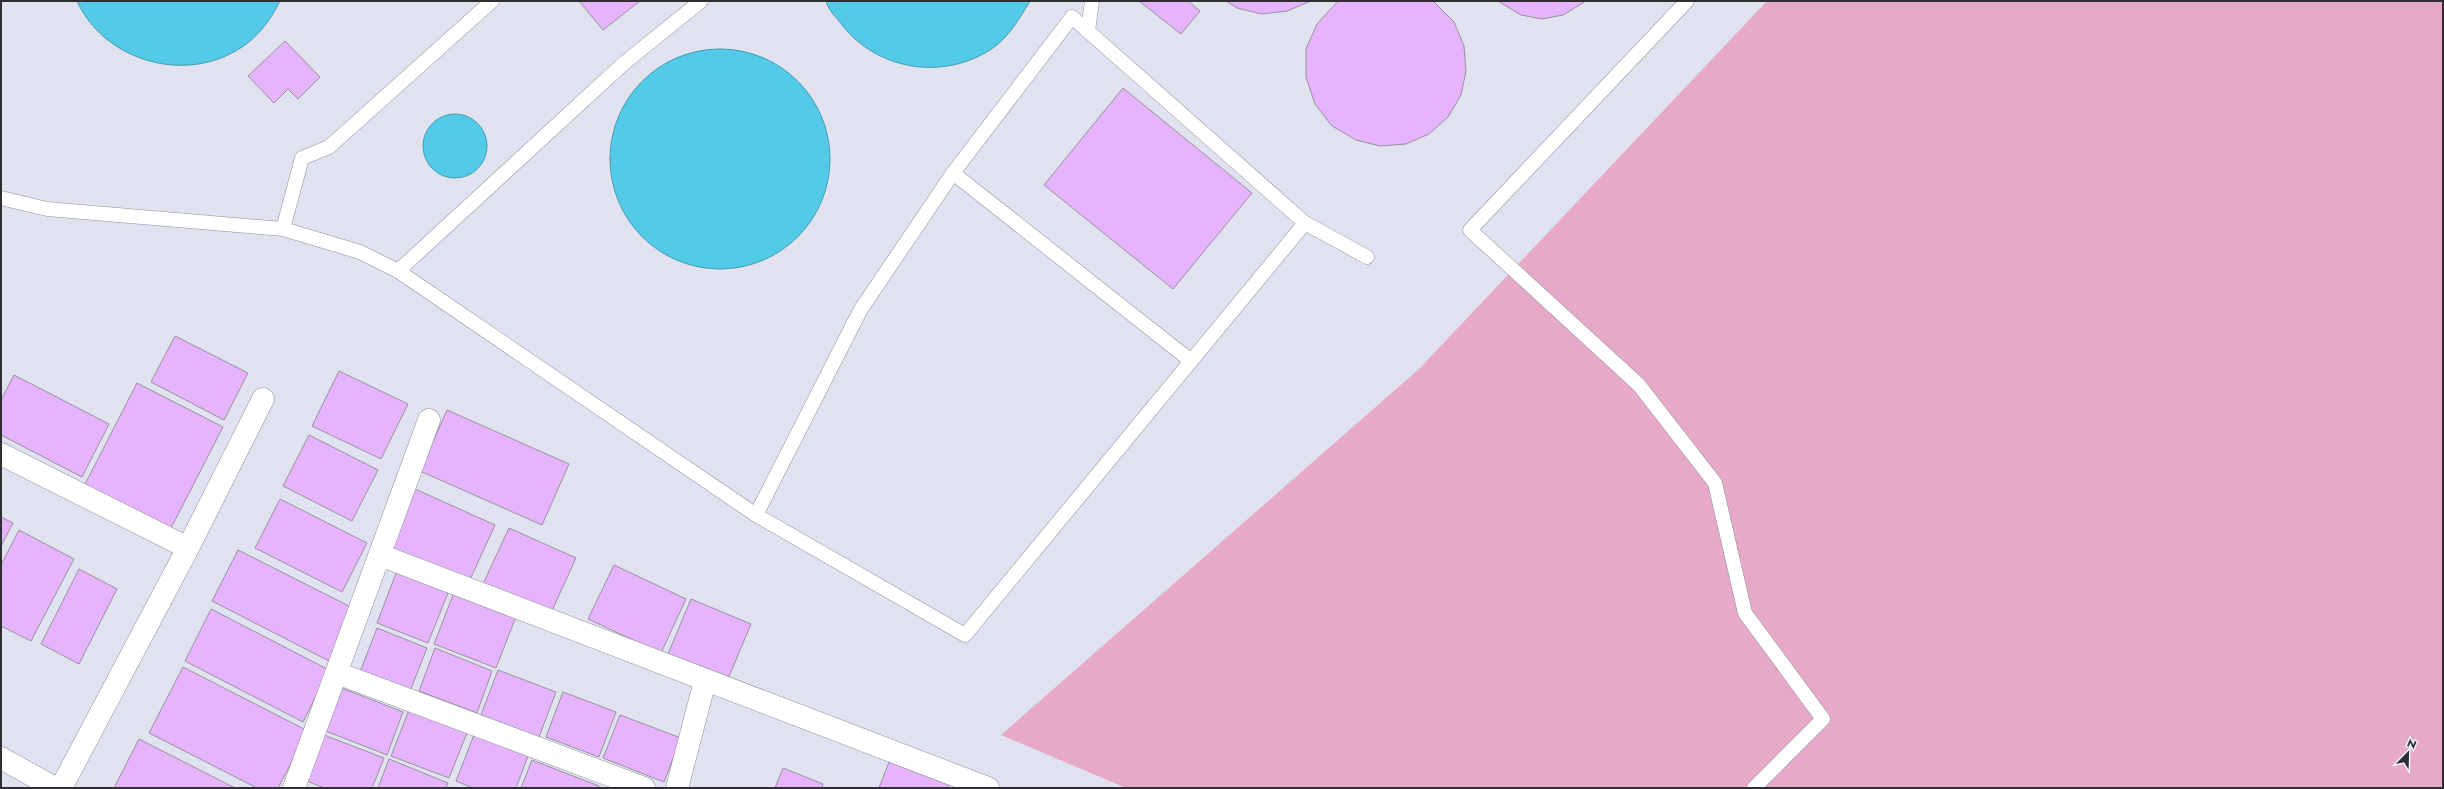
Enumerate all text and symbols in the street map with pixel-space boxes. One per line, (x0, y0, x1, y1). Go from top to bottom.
north arrow (2388, 733, 2428, 773)
text: N (2405, 735, 2419, 753)

